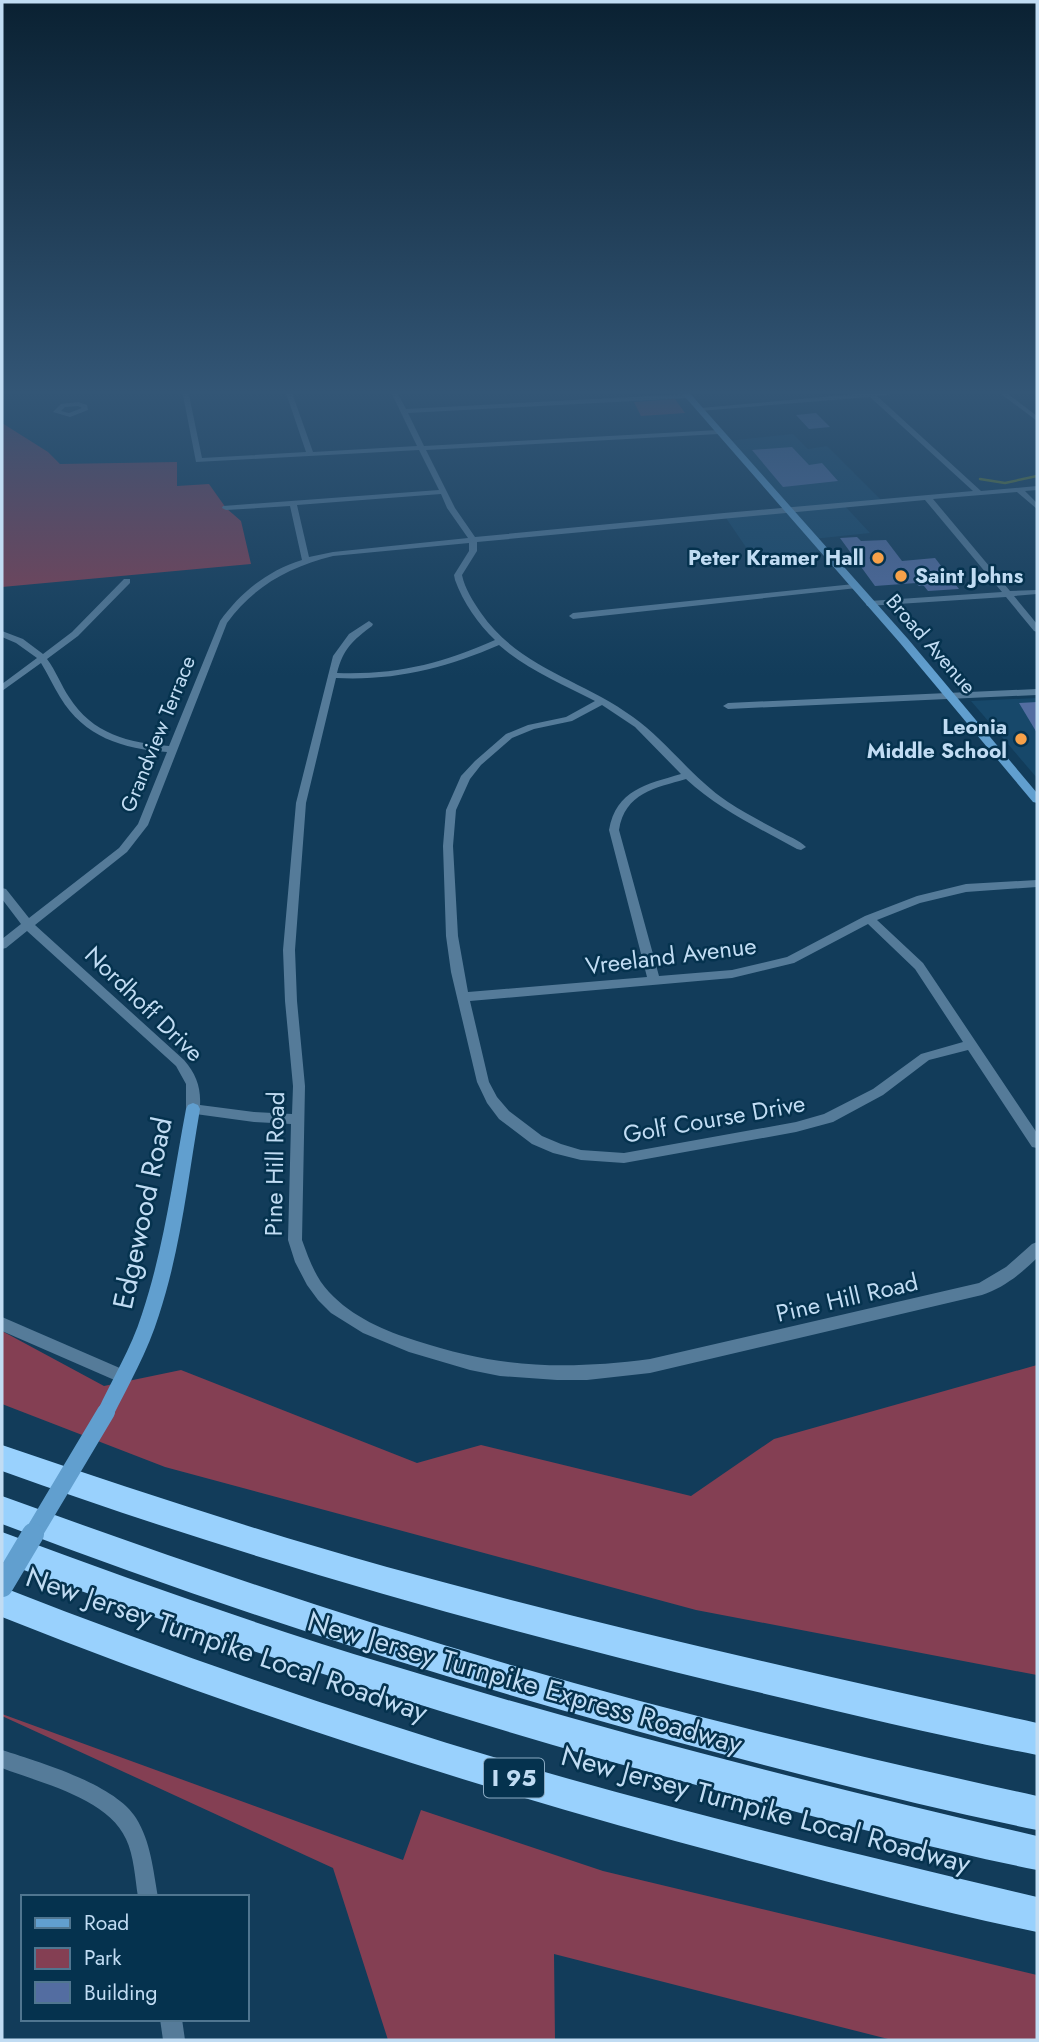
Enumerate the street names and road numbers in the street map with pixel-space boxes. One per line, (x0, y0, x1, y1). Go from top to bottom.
street label: Broad Avenue (879, 587, 983, 701)
street label: Grandview Terrace (113, 651, 203, 817)
street label: Vreeland Avenue (583, 928, 758, 983)
street label: Nordhoff Drive (77, 938, 212, 1070)
street label: Golf Course Drive (620, 1085, 808, 1152)
street label: Pine Hill Road (256, 1091, 293, 1237)
street label: Edgewood Road (102, 1113, 183, 1313)
street label: Pine Hill Road (772, 1264, 921, 1331)
street label: New Jersey Turnpike Local Roadway (21, 1556, 434, 1733)
street label: New Jersey Turnpike Express Roadway (303, 1601, 748, 1764)
street label: New Jersey Turnpike Local Roadway (557, 1735, 976, 1884)
road number: I 95 (484, 1758, 544, 1798)

